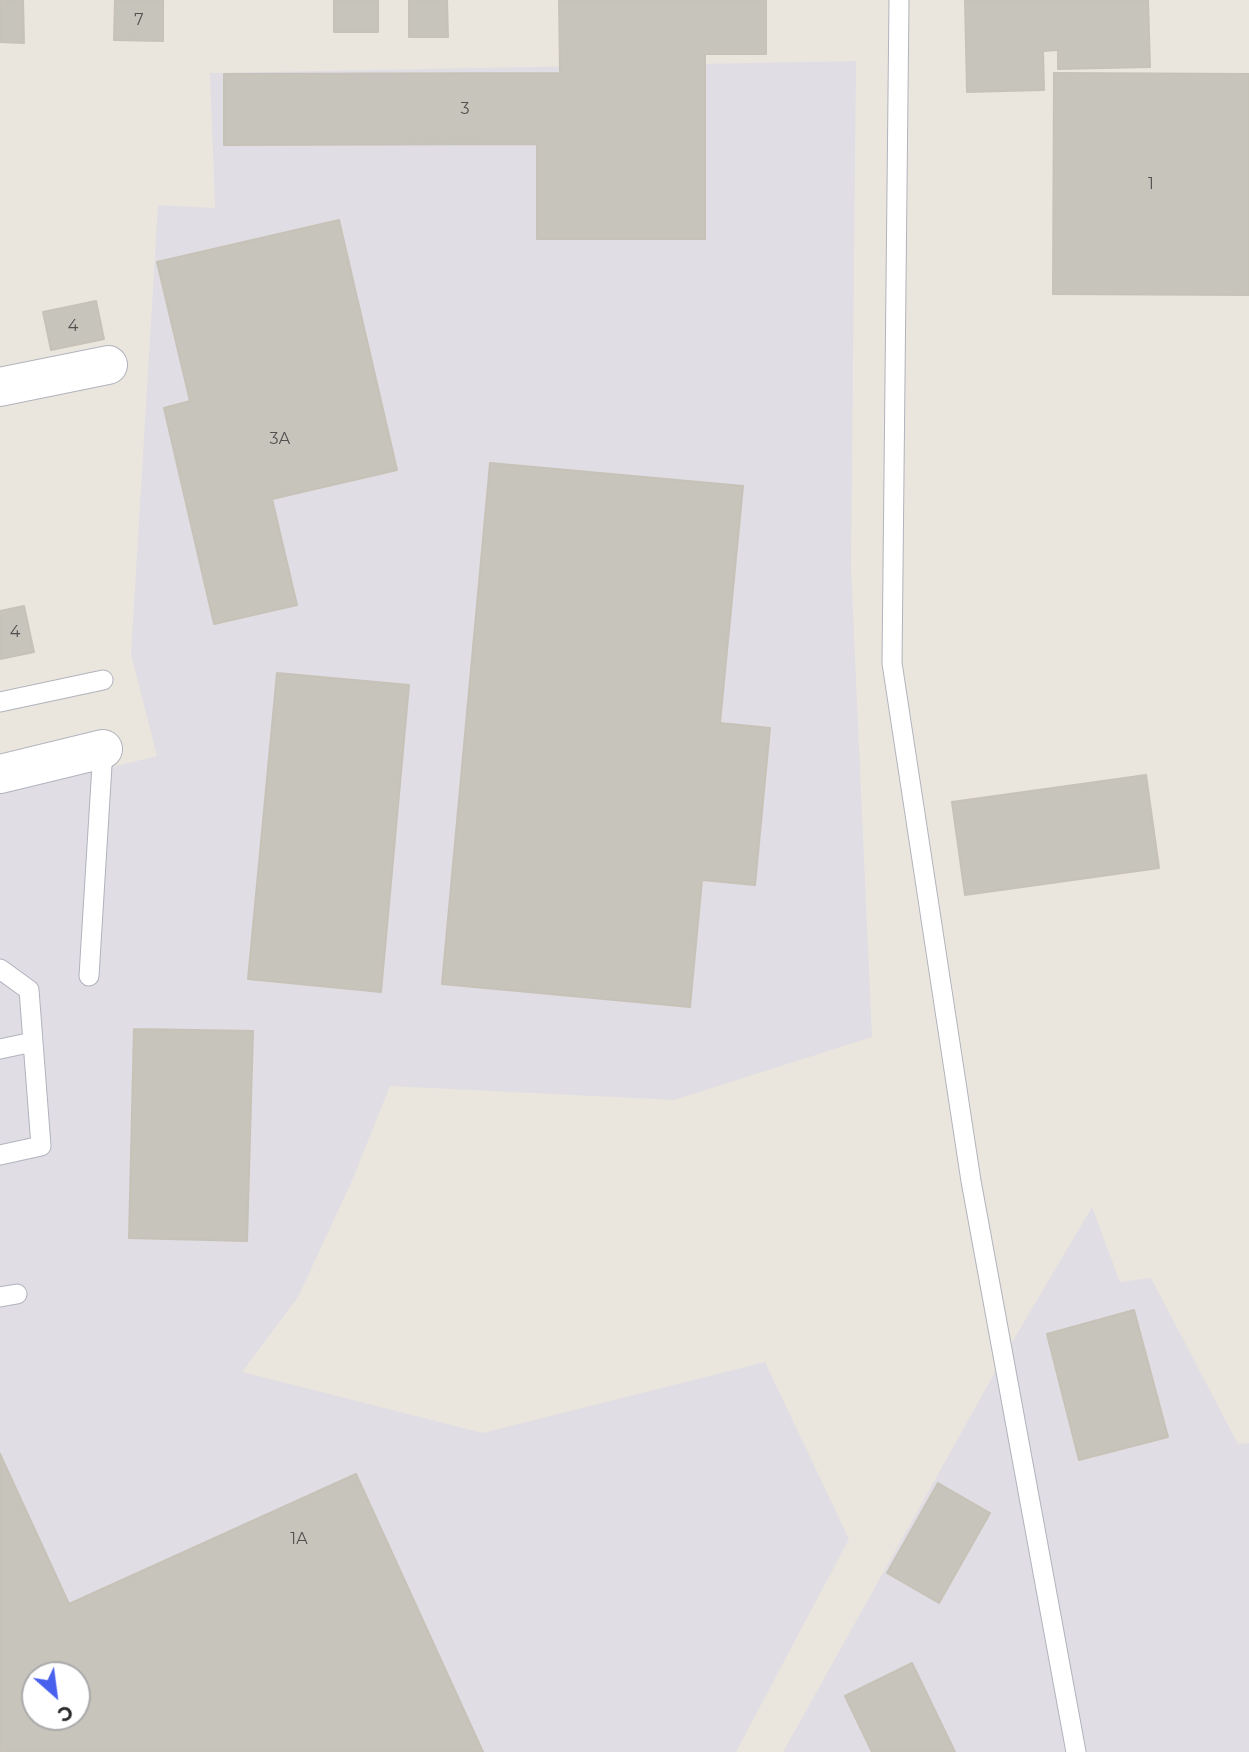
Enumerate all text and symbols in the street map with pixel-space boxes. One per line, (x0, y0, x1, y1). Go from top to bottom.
house number: 7 (134, 10, 144, 30)
house number: 3 (460, 99, 470, 119)
house number: 1 (1148, 174, 1154, 194)
house number: 4 (68, 316, 78, 336)
house number: 3А (270, 429, 290, 449)
house number: 4 (10, 622, 20, 642)
house number: 1А (290, 1529, 308, 1549)
north arrow (21, 1661, 91, 1731)
text: С (54, 1700, 77, 1727)

